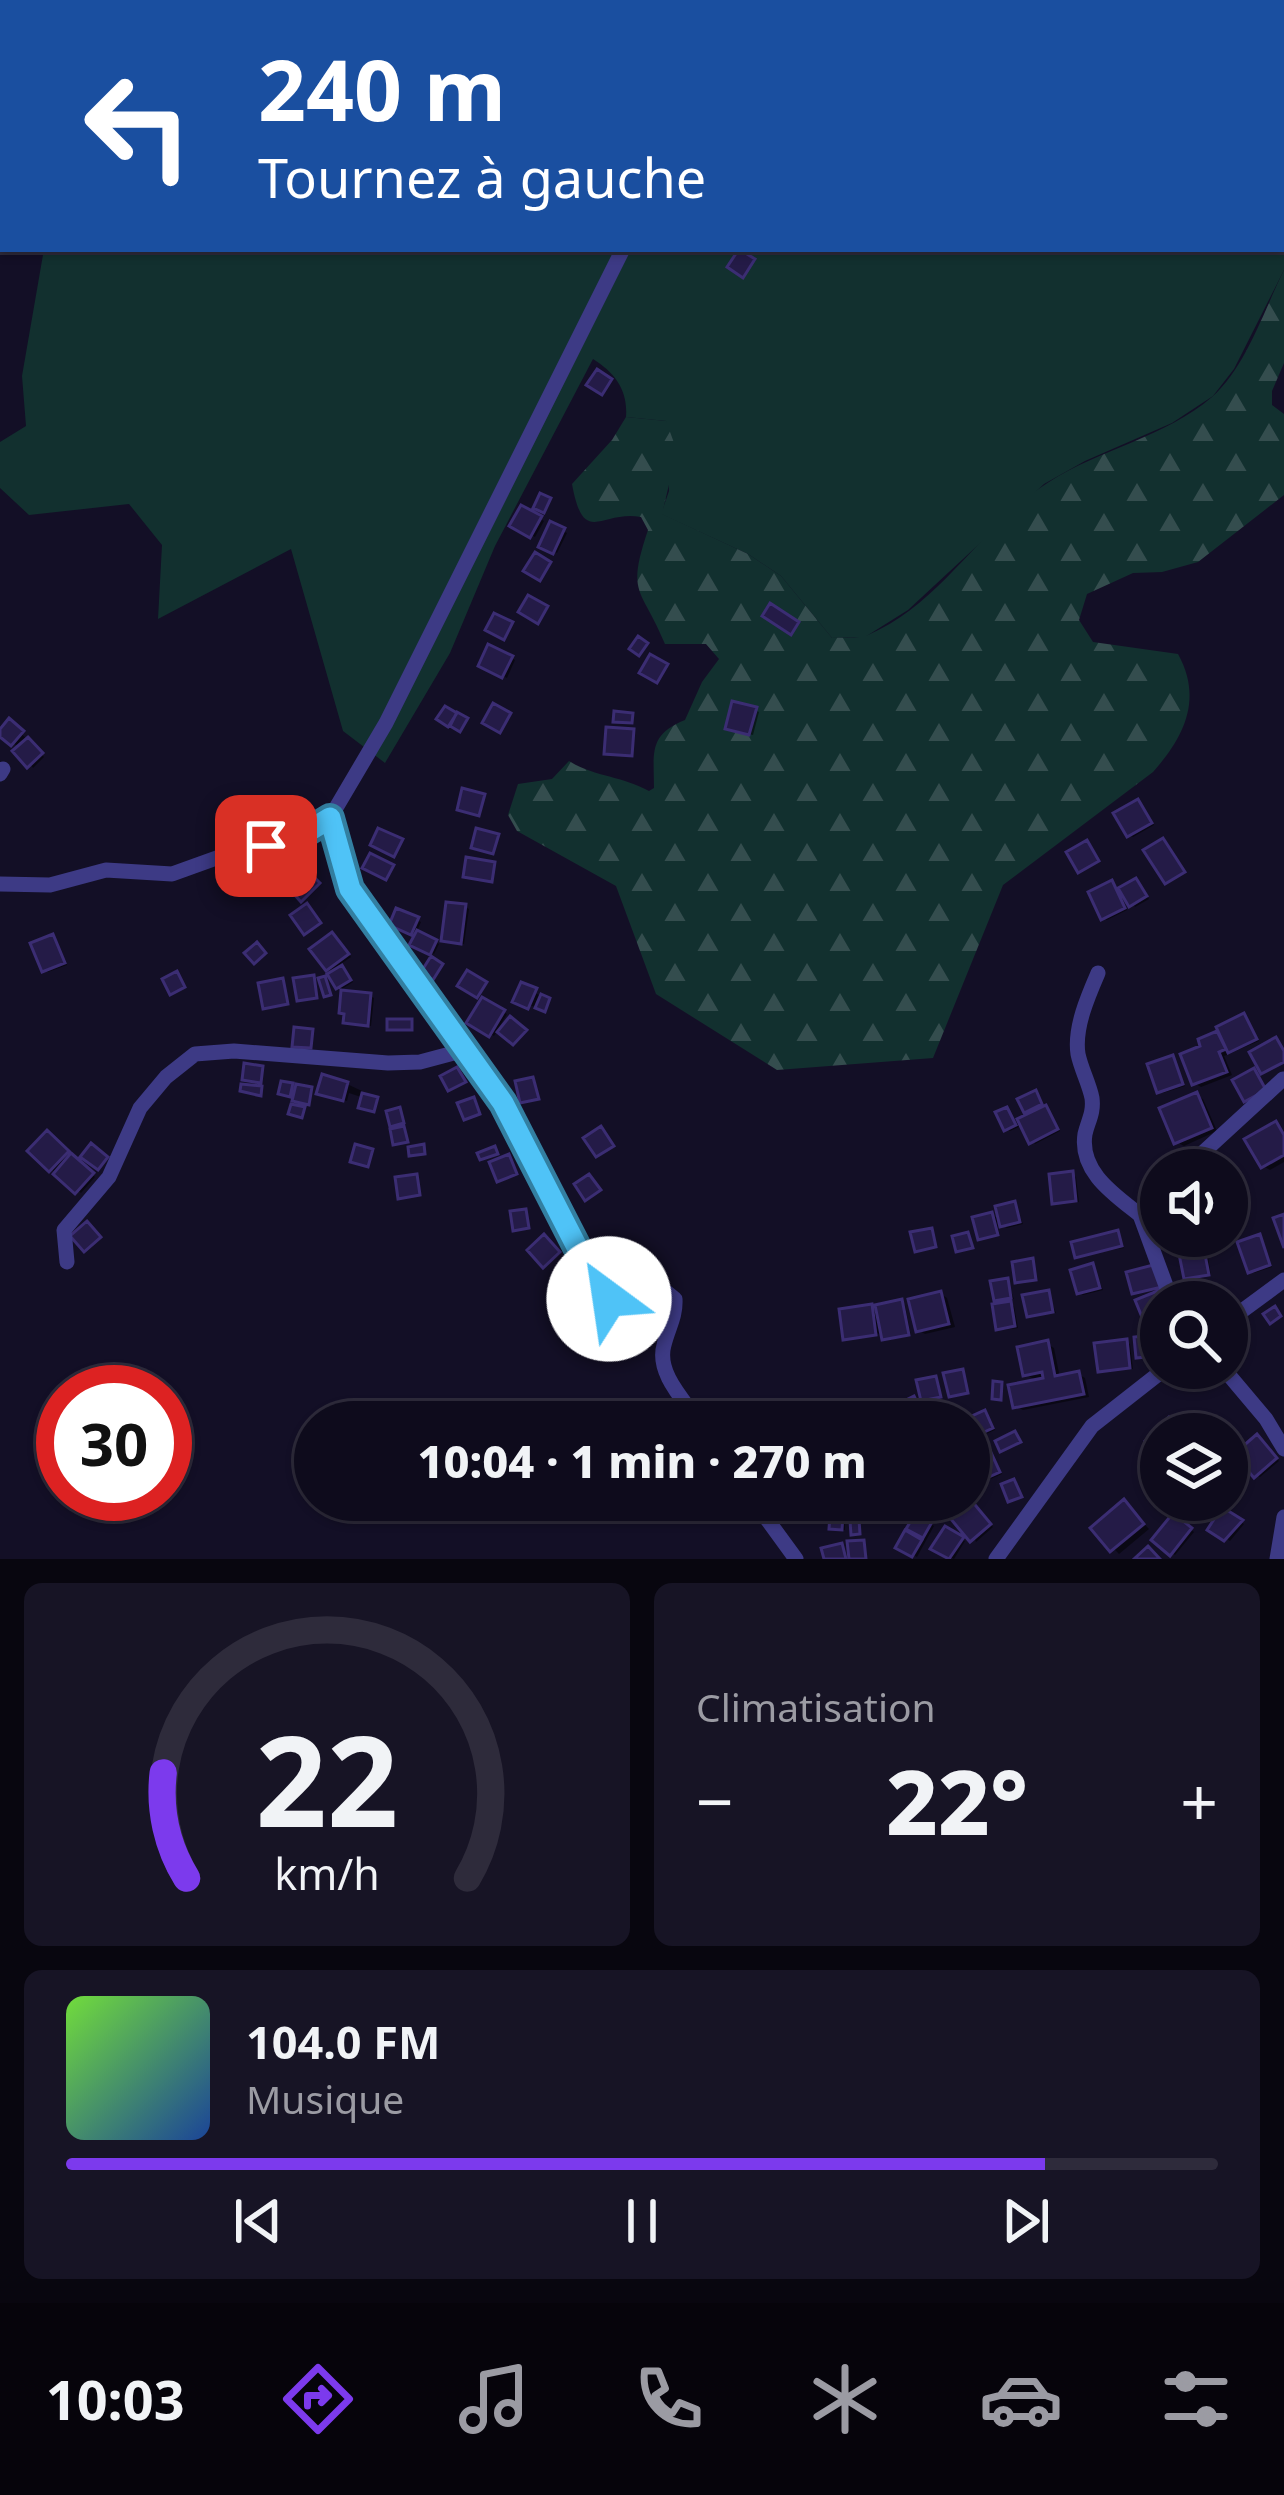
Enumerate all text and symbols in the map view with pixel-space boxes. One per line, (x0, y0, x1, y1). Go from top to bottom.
text: 240 m (258, 31, 506, 146)
icon: left (60, 48, 216, 204)
text: Tournez à gauche (258, 140, 706, 214)
pin (215, 795, 317, 897)
icon: arrive (233, 813, 299, 879)
map controls (1140, 1149, 1248, 1521)
button: sound (1140, 1149, 1248, 1257)
position arrow (546, 1236, 672, 1362)
button: search (1140, 1281, 1248, 1389)
speed limit sign: 30 (36, 1365, 192, 1521)
button: layers (1140, 1413, 1248, 1521)
text: 10:04 · 1 min · 270 m (417, 1430, 867, 1491)
text: Climatisation (696, 1680, 936, 1733)
text: 22 (256, 1694, 398, 1864)
text: 22° (886, 1739, 1028, 1861)
text: − (696, 1755, 734, 1845)
text: + (1180, 1755, 1218, 1845)
text: km/h (274, 1843, 380, 1902)
text: 104.0 FM (246, 2011, 440, 2072)
text: Musique (246, 2072, 404, 2125)
icon: previous (225, 2188, 291, 2254)
icon: pause (609, 2188, 675, 2254)
icon: next (993, 2188, 1059, 2254)
icon: directions (276, 2357, 360, 2441)
icon: music (452, 2357, 536, 2441)
icon: phone (627, 2357, 711, 2441)
icon: climate (803, 2357, 887, 2441)
icon: car (979, 2357, 1063, 2441)
icon: filters (1154, 2357, 1238, 2441)
text: 10:03 (46, 2362, 185, 2436)

